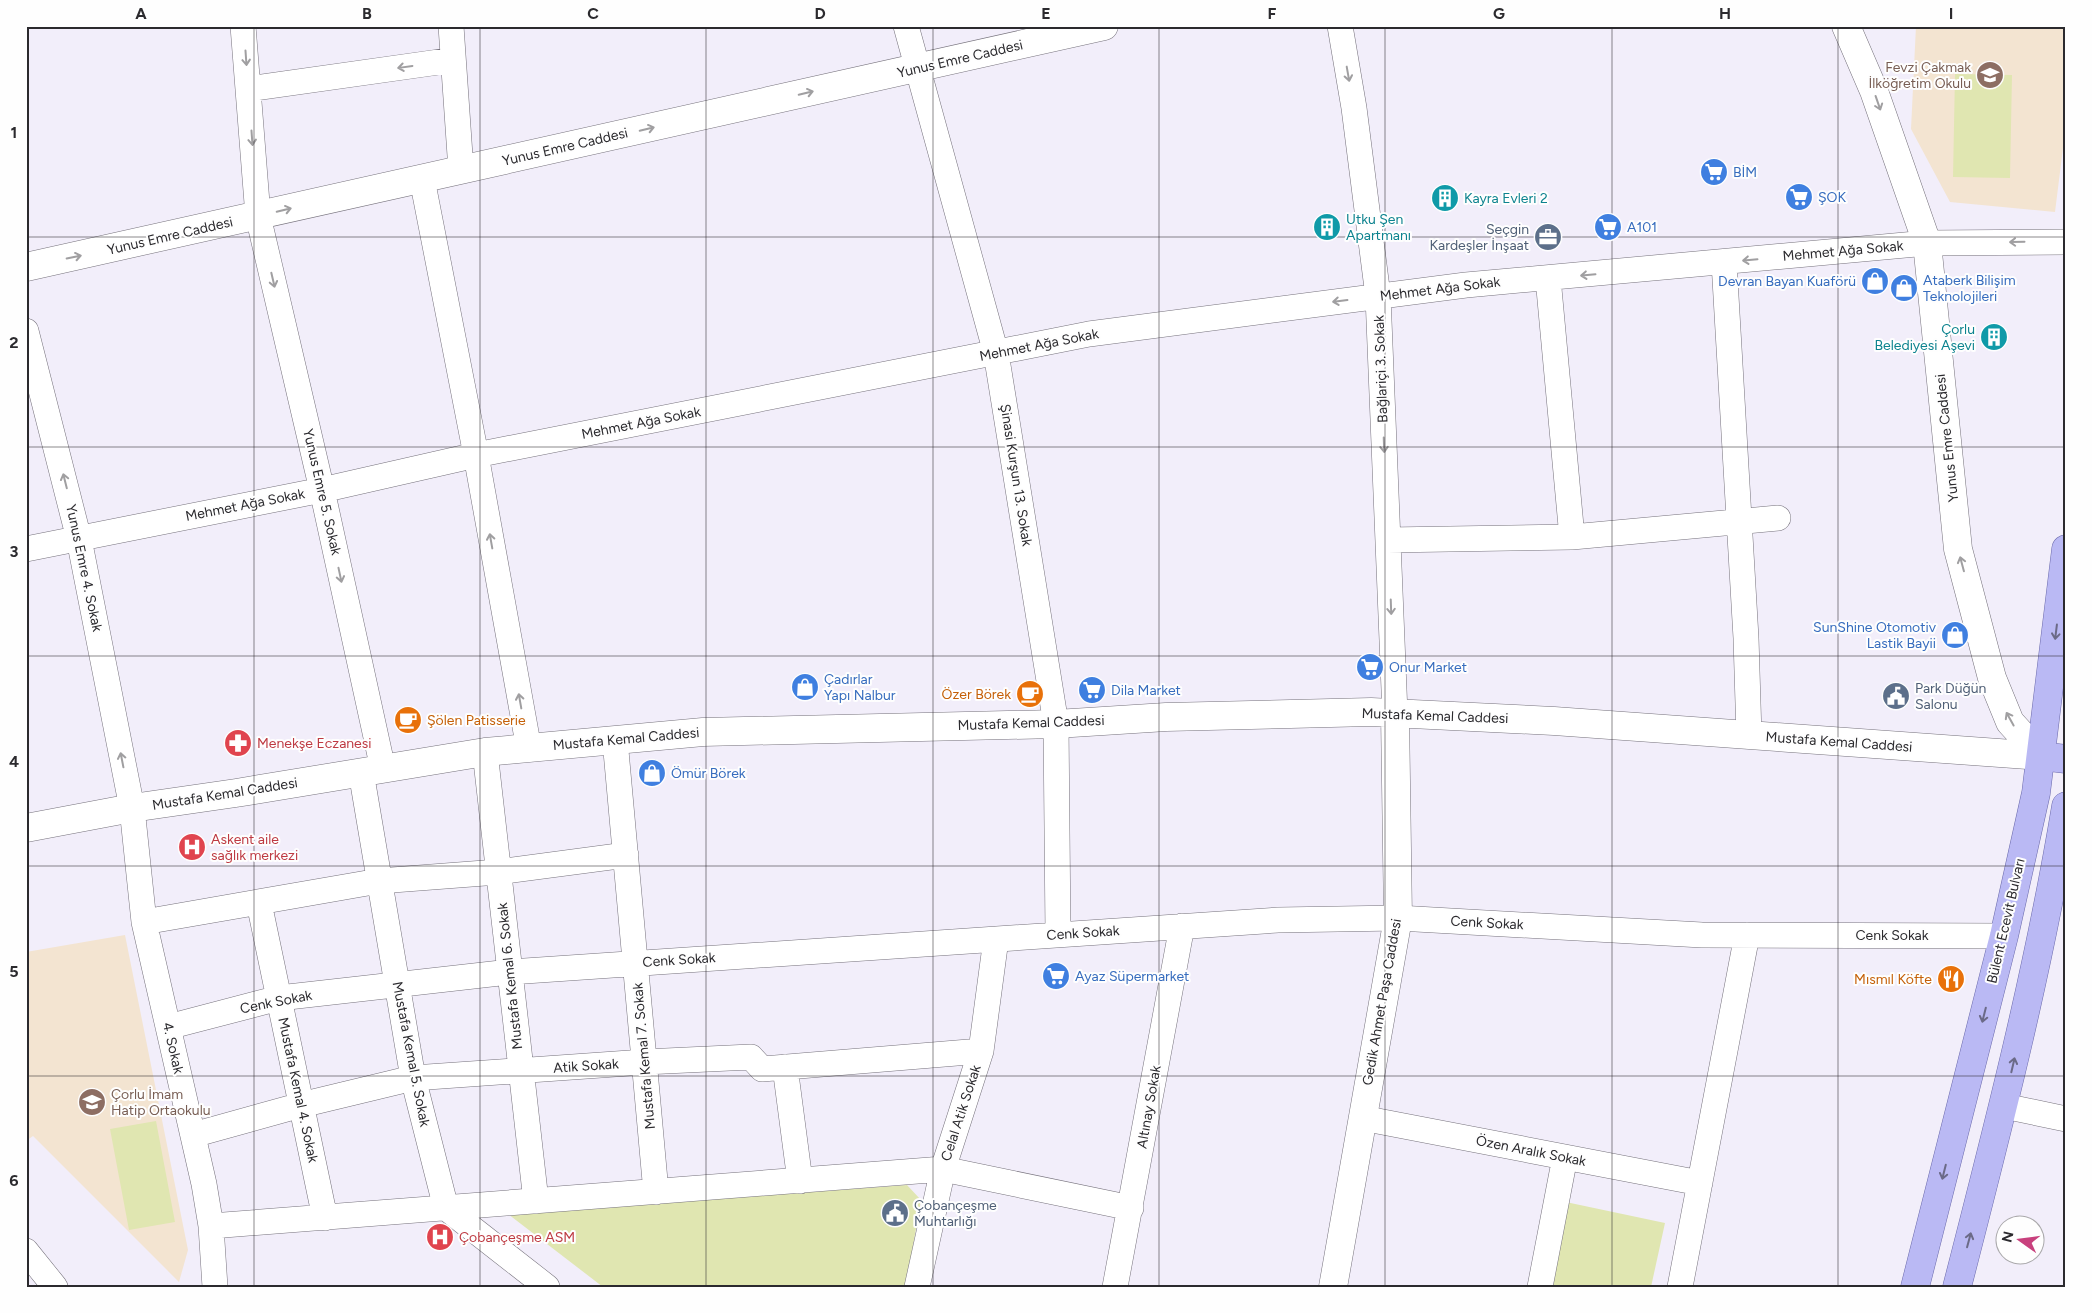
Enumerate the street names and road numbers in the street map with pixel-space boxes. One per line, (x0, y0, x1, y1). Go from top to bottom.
street label: Yunus Emre Caddesi (895, 36, 1025, 82)
street label: Yunus Emre Caddesi (500, 124, 630, 170)
street label: Yunus Emre Caddesi (105, 213, 235, 259)
street label: Mehmet Ağa Sokak (1782, 237, 1904, 265)
street label: Mehmet Ağa Sokak (1379, 273, 1501, 305)
street label: Bağlariçi 3. Sokak (1371, 315, 1391, 423)
street label: Mehmet Ağa Sokak (978, 325, 1100, 365)
street label: Yunus Emre Caddesi (1932, 373, 1962, 503)
street label: Mehmet Ağa Sokak (580, 403, 702, 443)
street label: Şinasi Kurşun 13. Sokak (996, 403, 1036, 548)
street label: Yunus Emre 5. Sokak (299, 427, 345, 557)
street label: Mehmet Ağa Sokak (184, 485, 306, 525)
street label: Yunus Emre 4. Sokak (62, 503, 106, 633)
street label: Mustafa Kemal Caddesi (1361, 705, 1509, 727)
street label: Mustafa Kemal Caddesi (957, 712, 1105, 734)
street label: Mustafa Kemal Caddesi (552, 724, 700, 754)
street label: Mustafa Kemal Caddesi (1765, 728, 1913, 756)
street label: Mustafa Kemal Caddesi (151, 774, 299, 814)
street label: Bülent Ecevit Bulvarı (1983, 857, 2029, 985)
street label: Mustafa Kemal 6. Sokak (494, 902, 526, 1050)
street label: Cenk Sokak (1450, 913, 1524, 933)
street label: Gedik Ahmet Paşa Caddesi (1359, 917, 1405, 1087)
street label: Cenk Sokak (1046, 922, 1120, 944)
street label: Cenk Sokak (1855, 927, 1929, 944)
street label: Cenk Sokak (642, 949, 716, 971)
street label: Mustafa Kemal 5. Sokak (389, 980, 433, 1128)
street label: Mustafa Kemal 7. Sokak (629, 982, 659, 1130)
street label: Cenk Sokak (239, 987, 314, 1017)
street label: Mustafa Kemal 4. Sokak (274, 1016, 322, 1164)
street label: 4. Sokak (159, 1021, 187, 1076)
street label: Atik Sokak (553, 1055, 619, 1077)
street label: Celal Atik Sokak (937, 1063, 985, 1163)
street label: Altınay Sokak (1133, 1064, 1165, 1150)
street label: Özen Aralık Sokak (1474, 1132, 1588, 1170)

